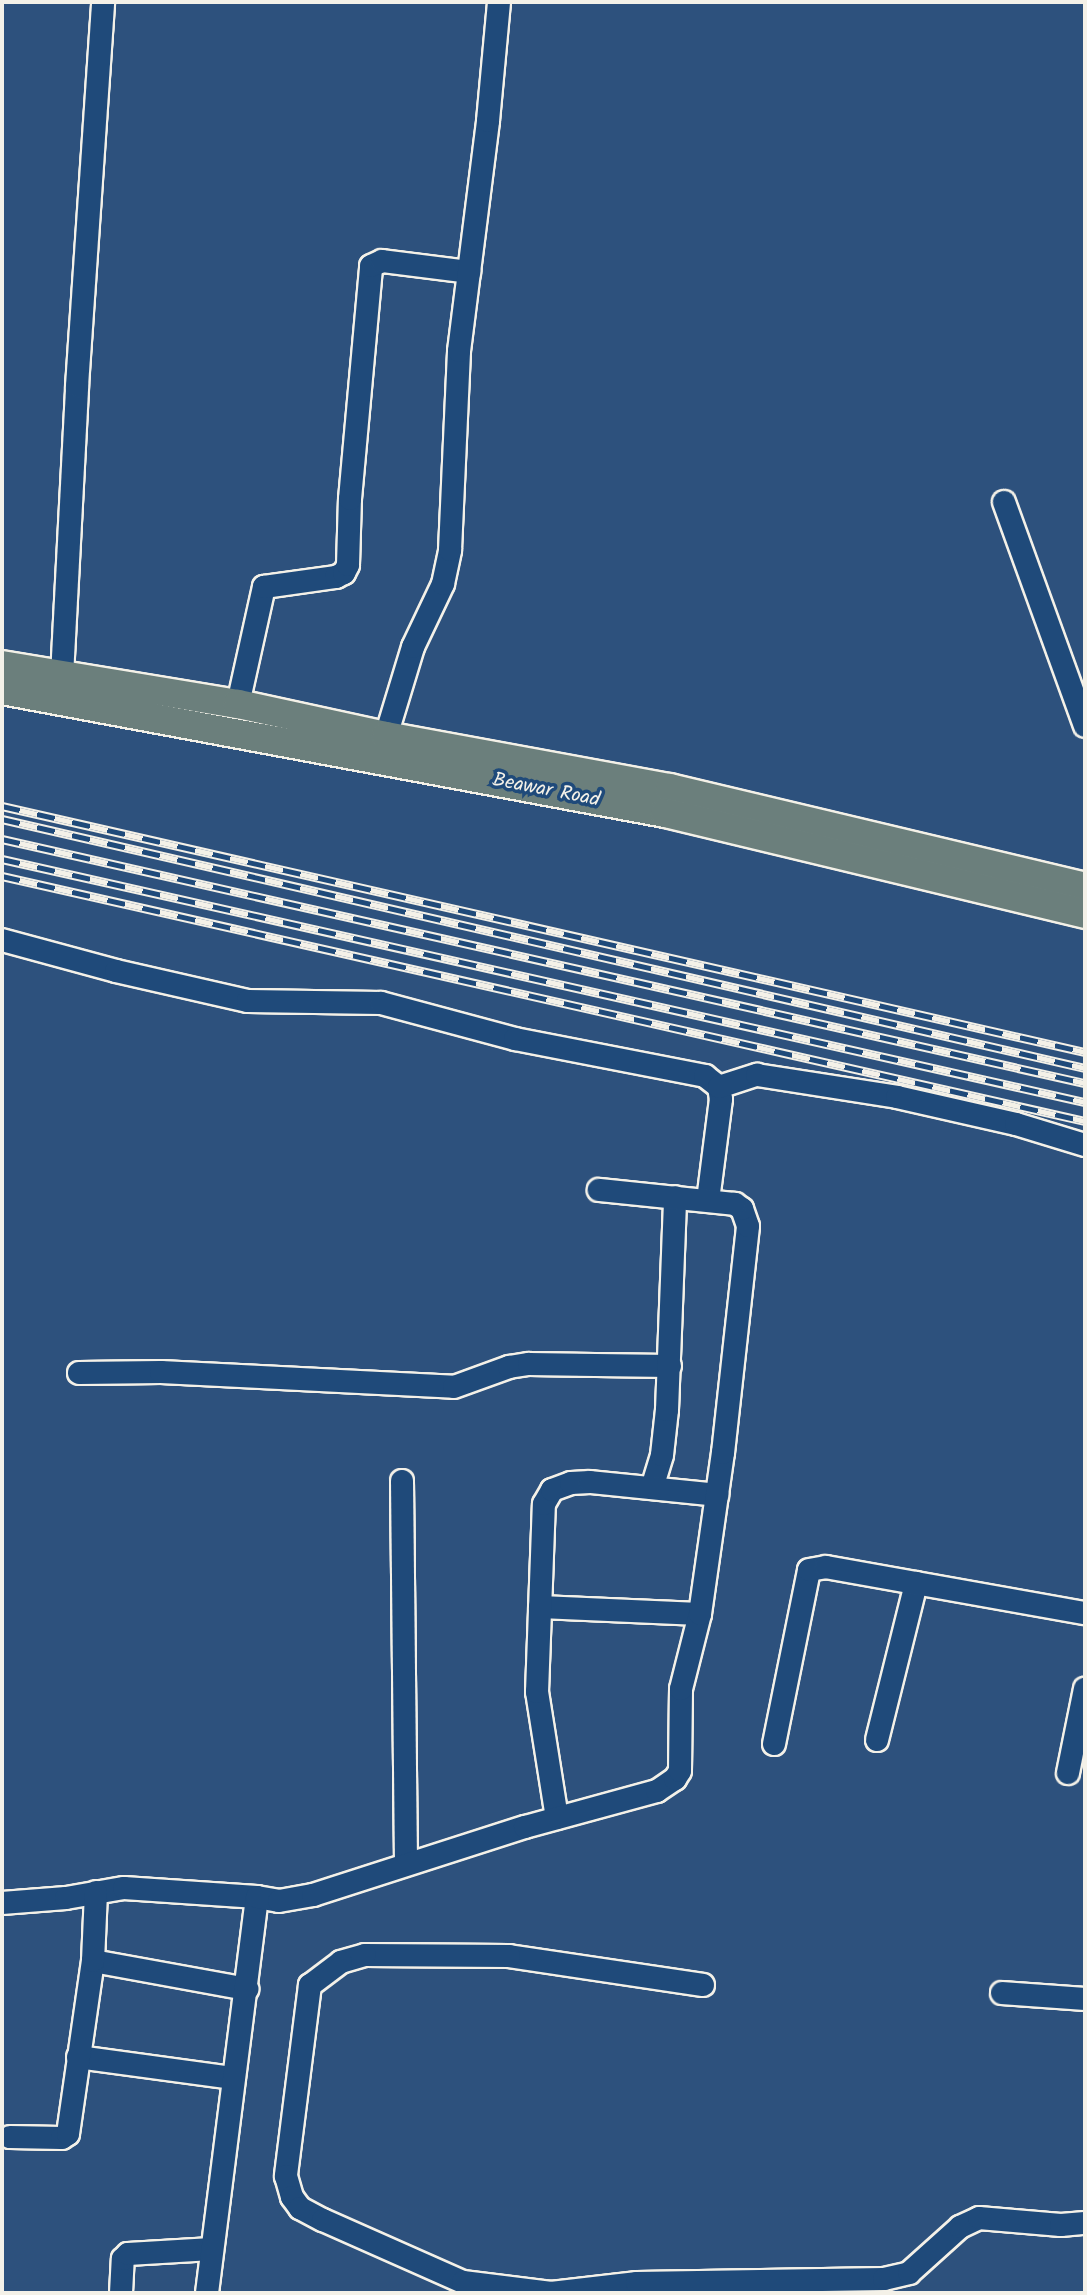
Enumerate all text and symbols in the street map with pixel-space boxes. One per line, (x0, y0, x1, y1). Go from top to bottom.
street label: Beawar Road (490, 769, 602, 813)

